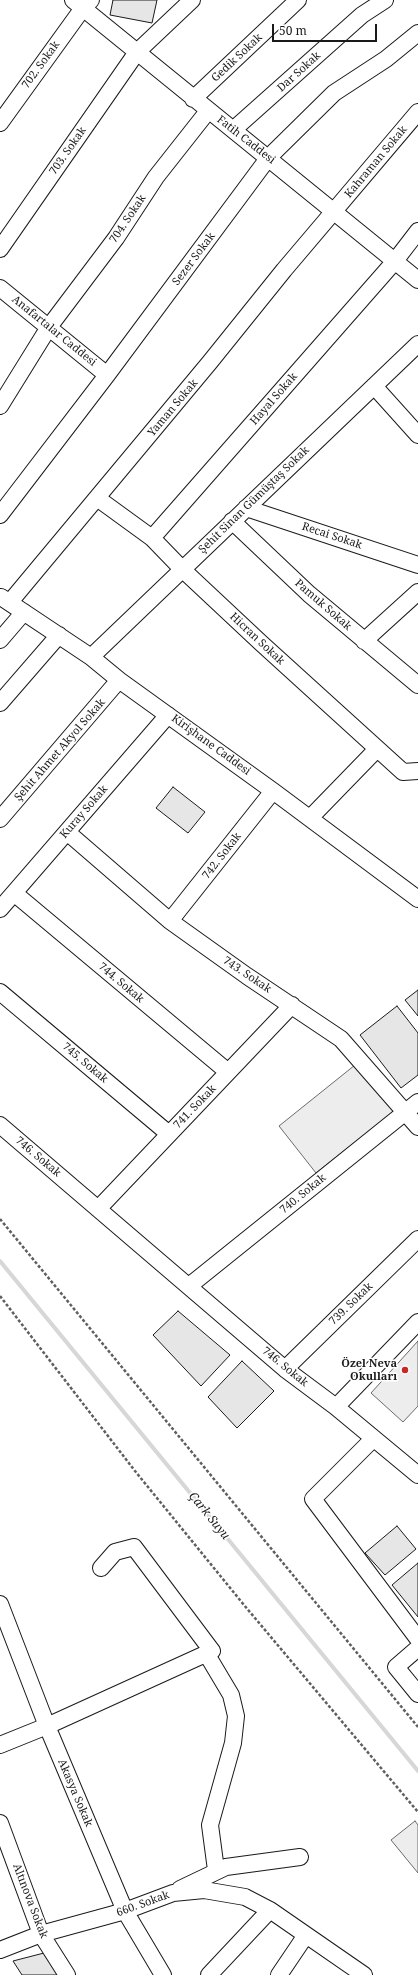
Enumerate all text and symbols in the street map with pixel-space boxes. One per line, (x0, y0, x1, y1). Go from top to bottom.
scale bar (274, 16, 379, 42)
text: 50 m (279, 22, 307, 39)
street label: Gedik Sokak (209, 31, 265, 85)
street label: 702. Sokak (19, 39, 63, 91)
street label: Dar Sokak (275, 49, 323, 95)
street label: Fatih Caddesi (214, 113, 278, 167)
street label: Kahraman Sokak (342, 123, 410, 201)
street label: 703. Sokak (47, 125, 89, 177)
street label: 704. Sokak (107, 192, 149, 246)
street label: Sezer Sokak (170, 230, 218, 288)
street label: Anafartalar Caddesi (9, 293, 99, 369)
street label: Hayal Sokak (248, 370, 300, 428)
street label: Yaman Sokak (145, 377, 201, 439)
street label: Şehit Sinan Gümüştaş Sokak (196, 444, 312, 556)
street label: Recai Sokak (300, 520, 364, 552)
street label: Pamuk Sokak (292, 577, 354, 633)
street label: Hicran Sokak (227, 610, 287, 668)
street label: Şehit Ahmet Akyol Sokak (12, 696, 108, 804)
street label: Kirişhane Caddesi (169, 712, 253, 778)
street label: Kuray Sokak (57, 783, 111, 841)
street label: 742. Sokak (200, 830, 244, 882)
street label: 743. Sokak (220, 954, 274, 996)
street label: 744. Sokak (96, 960, 146, 1006)
street label: 745. Sokak (60, 1040, 110, 1086)
street label: 741. Sokak (171, 1082, 219, 1132)
street label: 746. Sokak (13, 1134, 63, 1180)
street label: 740. Sokak (277, 1171, 329, 1217)
street label: 739. Sokak (326, 1280, 376, 1328)
street label: 746. Sokak (259, 1344, 311, 1390)
place label: Özel Neva Okulları (341, 1357, 397, 1383)
marker: Özel Neva Okulları (400, 1365, 410, 1375)
water label: Çark Suyu (185, 1489, 233, 1543)
street label: Akasya Sokak (55, 1757, 95, 1829)
street label: Altınova Sokak (10, 1862, 50, 1940)
street label: 660. Sokak (115, 1888, 171, 1920)

